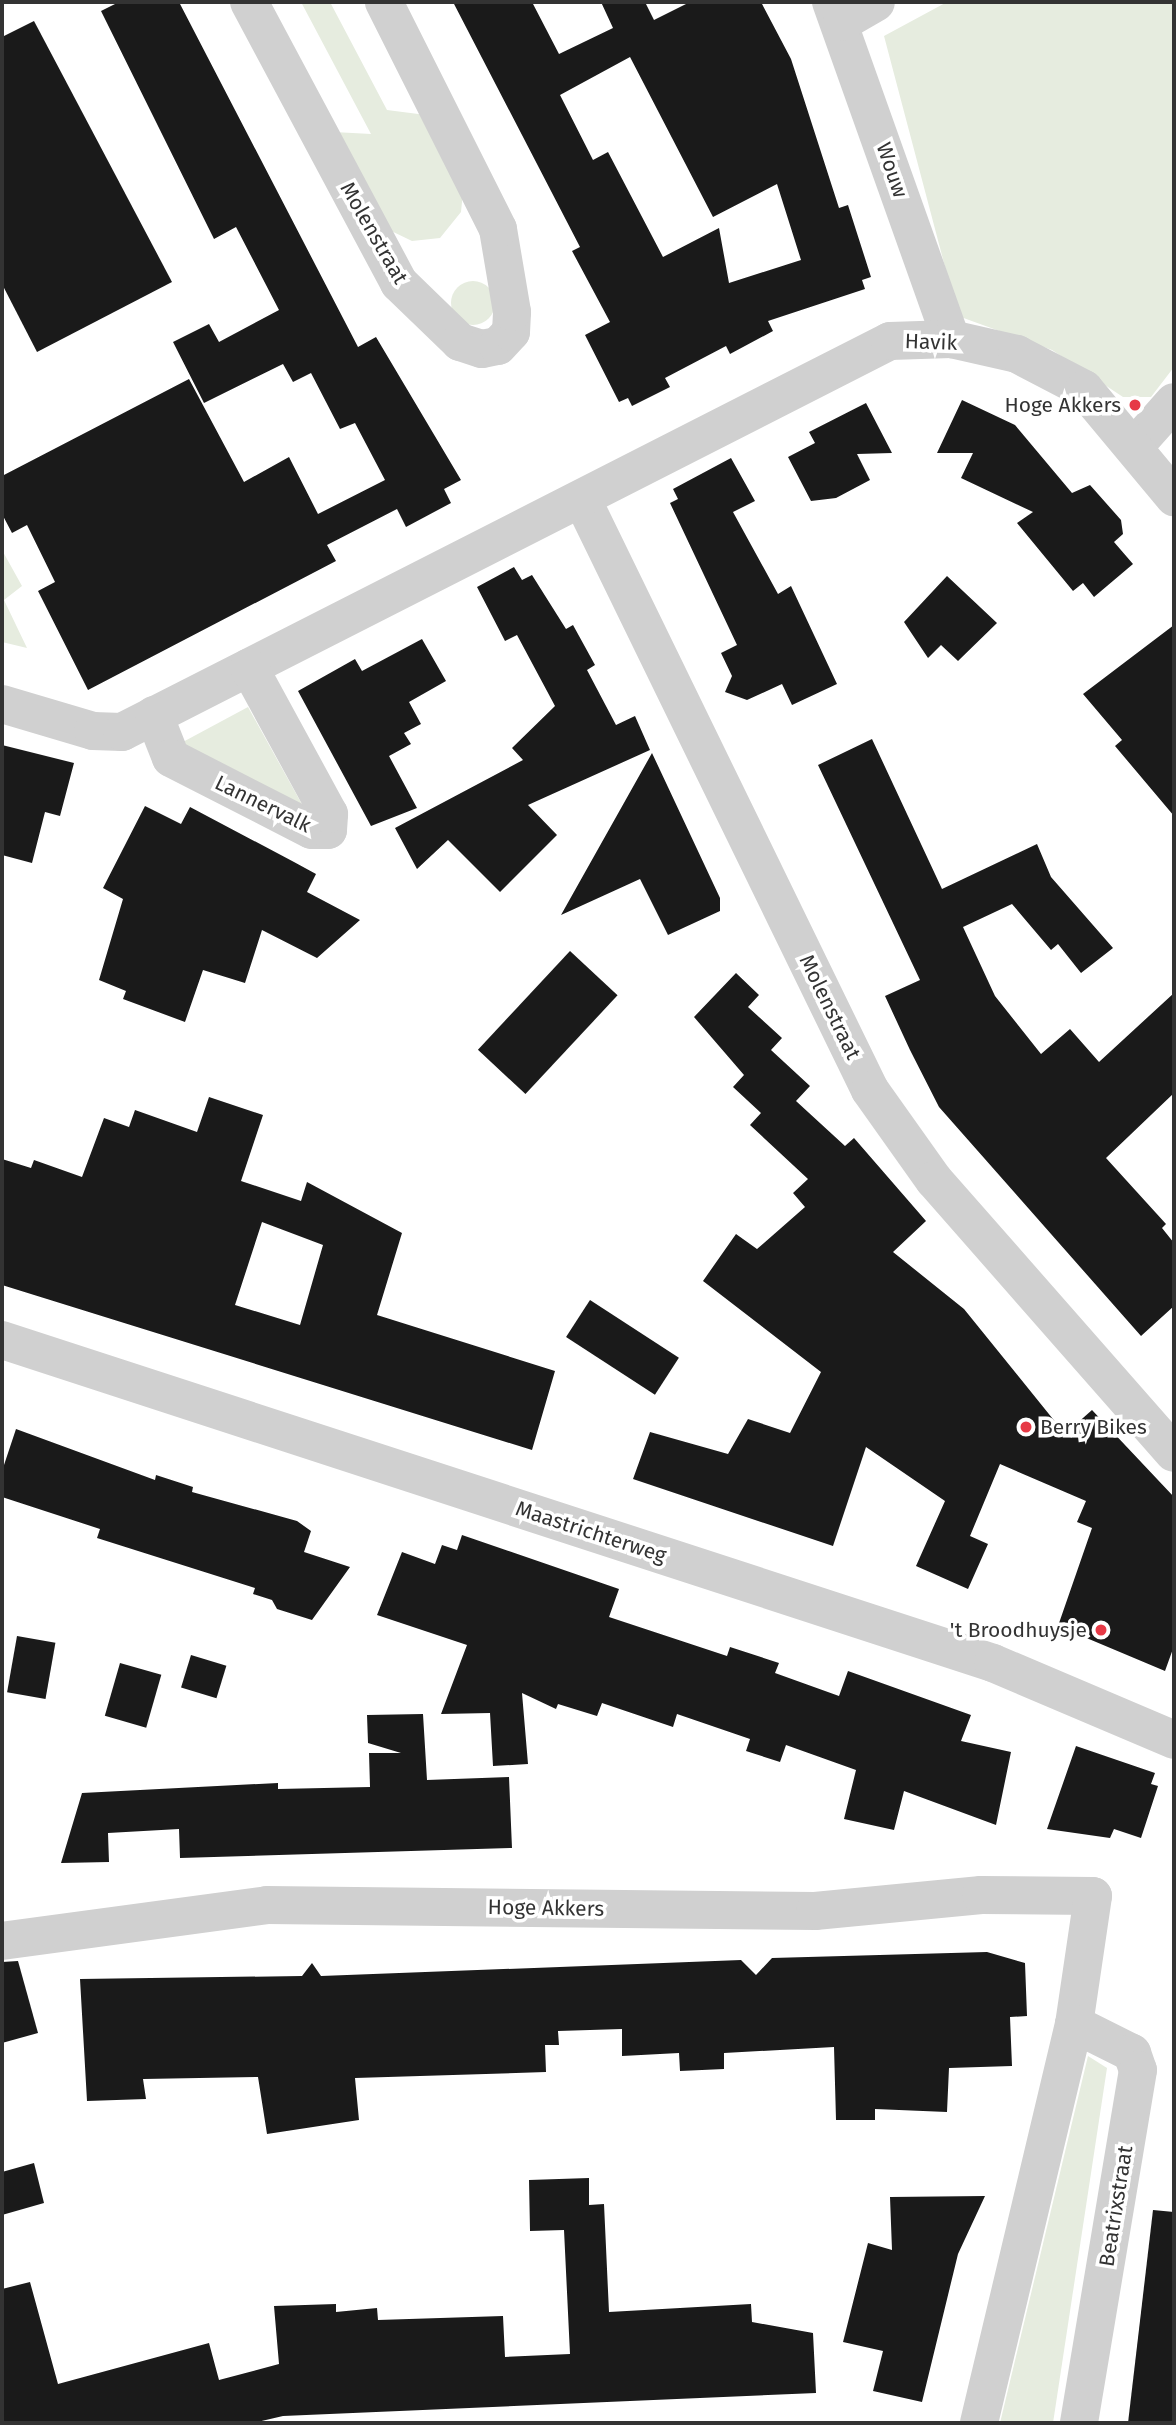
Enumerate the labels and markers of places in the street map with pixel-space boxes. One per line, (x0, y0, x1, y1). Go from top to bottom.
place label: Hoge Akkers (1004, 392, 1121, 418)
marker: Hoge Akkers (1127, 397, 1143, 413)
place label: Berry Bikes (1040, 1414, 1147, 1440)
marker: Berry Bikes (1018, 1419, 1034, 1435)
place label: 't Broodhuysje (950, 1617, 1087, 1643)
marker: 't Broodhuysje (1093, 1622, 1109, 1638)

